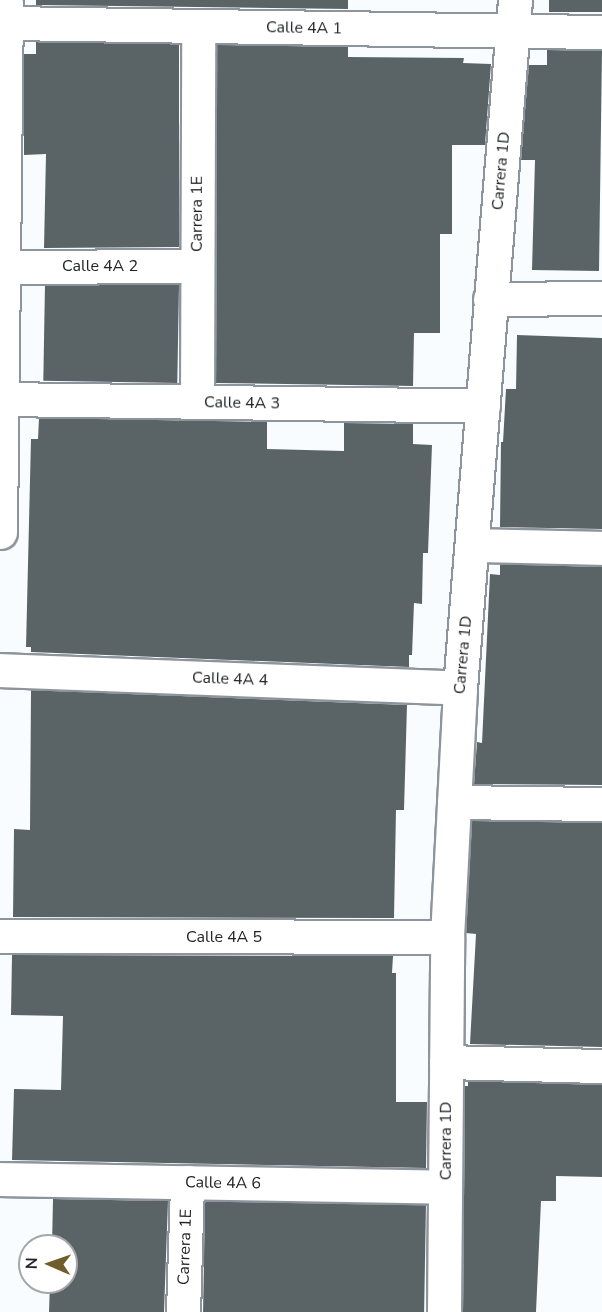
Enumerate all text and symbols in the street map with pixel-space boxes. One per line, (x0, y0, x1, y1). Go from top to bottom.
street label: Calle 4A 1 (266, 18, 342, 38)
street label: Carrera 1D (488, 131, 514, 211)
street label: Carrera 1E (187, 176, 207, 252)
street label: Calle 4A 2 (62, 256, 138, 276)
street label: Calle 4A 3 (204, 393, 280, 413)
street label: Carrera 1D (450, 615, 476, 695)
street label: Calle 4A 4 (192, 668, 268, 690)
street label: Calle 4A 5 (186, 927, 262, 947)
street label: Carrera 1D (436, 1102, 456, 1180)
street label: Calle 4A 6 (185, 1173, 261, 1193)
street label: Carrera 1E (174, 1209, 196, 1285)
north arrow (18, 1234, 78, 1294)
text: N (21, 1257, 43, 1270)

